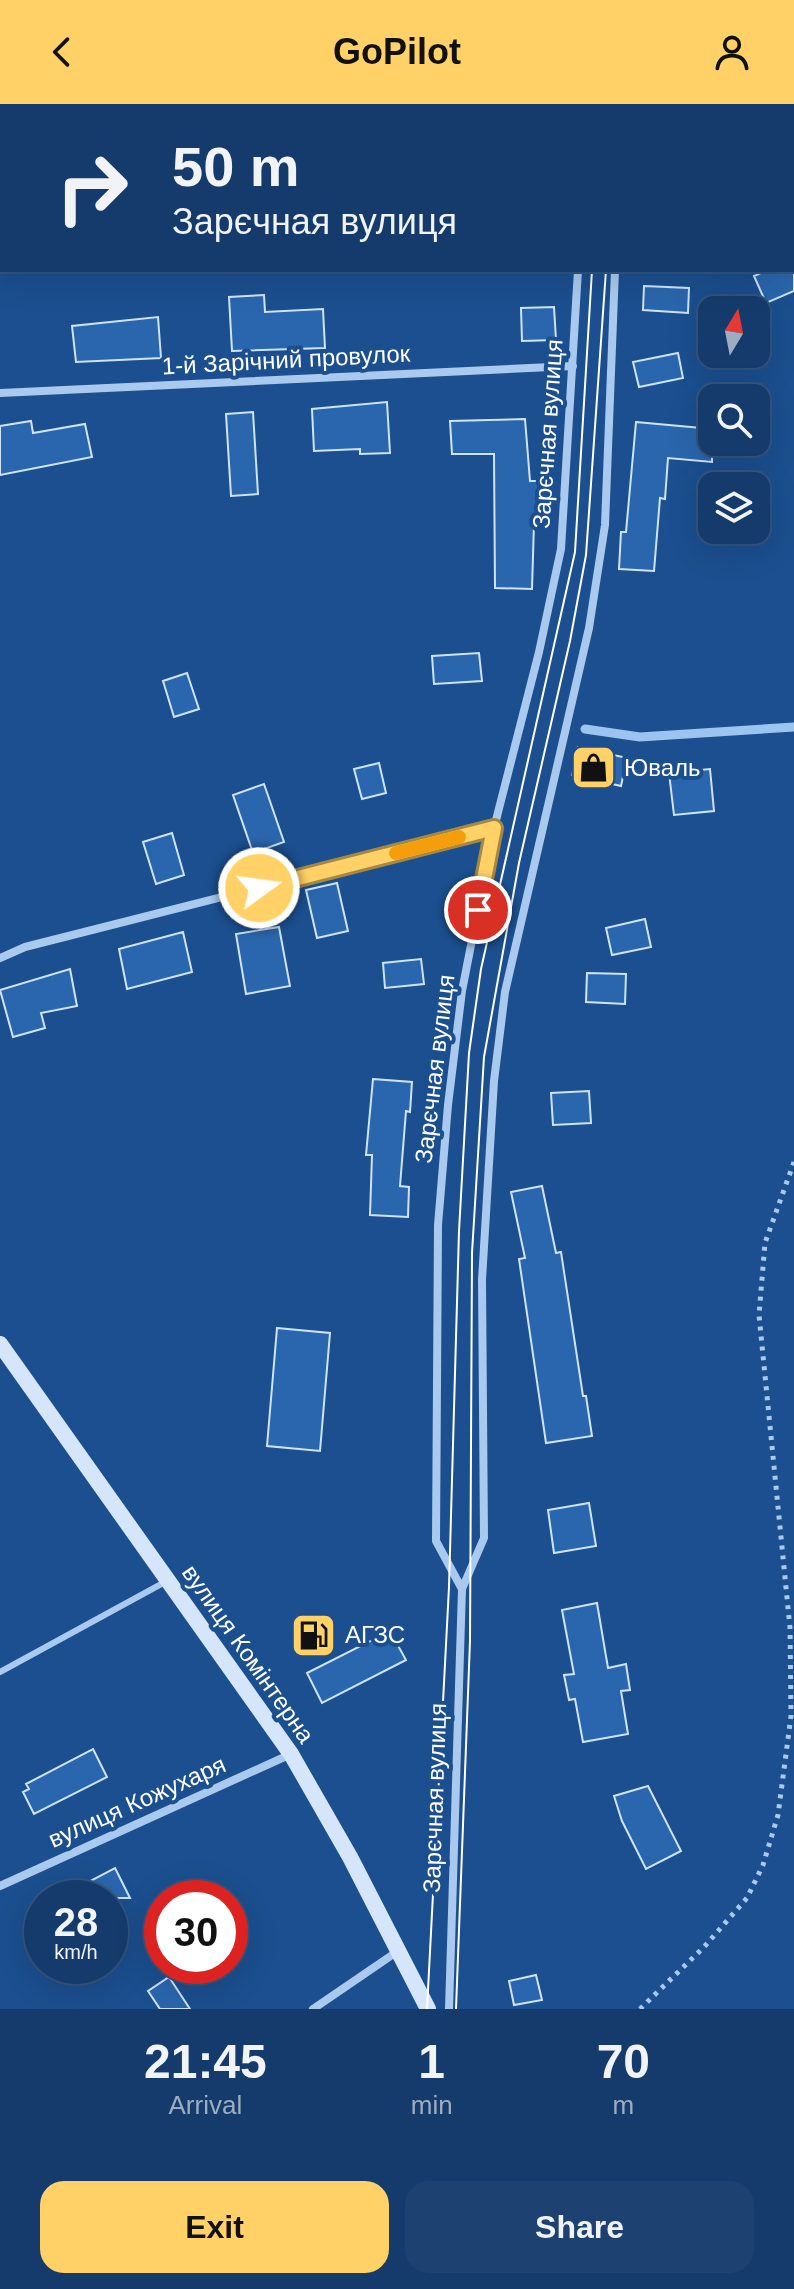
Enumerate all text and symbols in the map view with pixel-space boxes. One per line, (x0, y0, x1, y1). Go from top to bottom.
icon: back (40, 30, 84, 74)
icon: person (710, 30, 754, 74)
text: GoPilot (333, 31, 461, 72)
text: 50 m (172, 135, 300, 198)
icon: right (40, 136, 144, 240)
text: Зарєчная вулиця (172, 201, 457, 242)
north arrow (698, 296, 770, 368)
map controls (698, 296, 770, 544)
street label: Зарєчная вулиця (527, 338, 568, 530)
street label: 1-й Зарічний провулок (161, 339, 411, 379)
button: search (698, 384, 770, 456)
button: layers (698, 472, 770, 544)
shop icon: Юваль (569, 744, 617, 792)
place label: Юваль (624, 754, 701, 781)
position arrow (217, 846, 301, 930)
pin (444, 876, 512, 944)
icon: arrive (456, 888, 500, 932)
street label: Зарєчная вулиця (410, 973, 459, 1165)
street label: вулиця Комінтерна (177, 1560, 320, 1748)
fuel station icon: АГЗС (290, 1611, 338, 1659)
place label: АГЗС (345, 1621, 405, 1648)
street label: Зарєчная вулиця (418, 1703, 451, 1893)
street label: вулиця Кожухаря (44, 1750, 230, 1853)
speed limit sign: 30 (144, 1880, 248, 1984)
text: 28 (54, 1900, 98, 1944)
text: km/h (54, 1941, 98, 1963)
text: 21:45 (144, 2035, 267, 2088)
text: 1 (418, 2035, 445, 2088)
text: 70 (597, 2035, 650, 2088)
text: Arrival (169, 2090, 242, 2120)
text: min (411, 2090, 453, 2120)
text: m (612, 2090, 634, 2120)
button: Exit (40, 2181, 389, 2273)
button: Share (405, 2181, 754, 2273)

